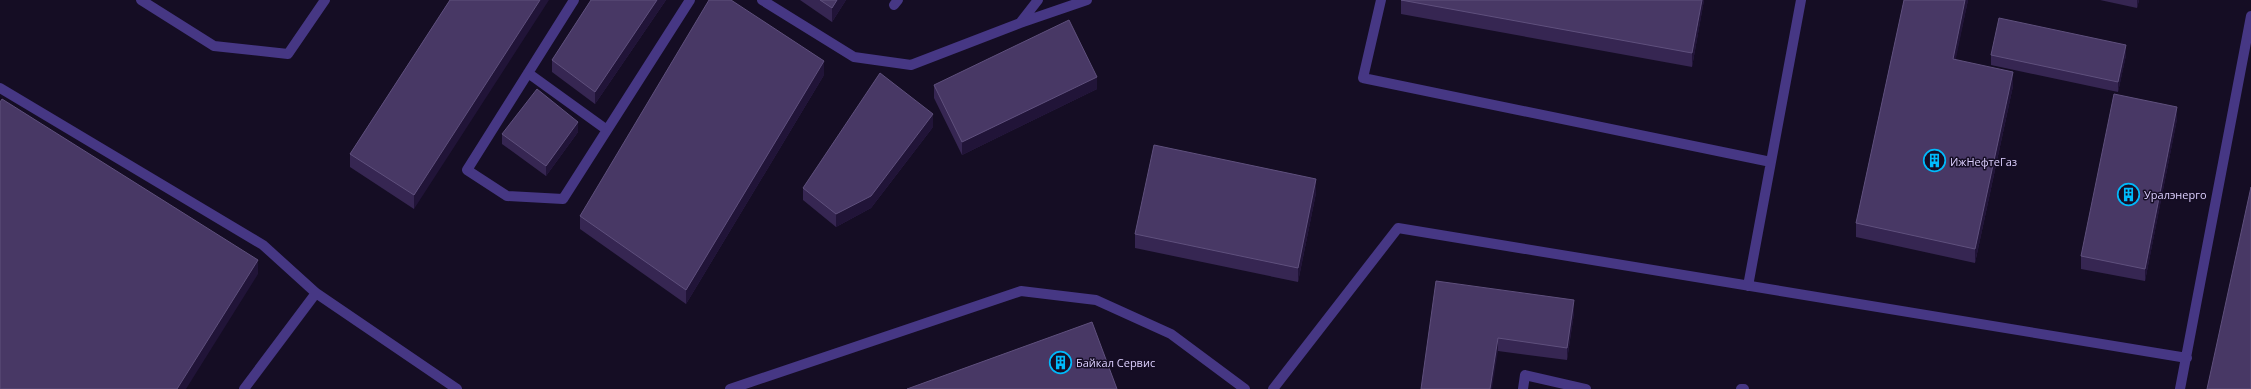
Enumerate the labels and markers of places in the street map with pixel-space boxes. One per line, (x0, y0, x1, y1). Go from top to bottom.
building icon: ИжНефтеГаз (1921, 148, 1947, 174)
place label: ИжНефтеГаз (1950, 154, 2017, 169)
building icon: Уралэнерго (2116, 181, 2142, 207)
place label: Уралэнерго (2144, 187, 2207, 202)
building icon: Байкал Сервис (1047, 349, 1073, 375)
place label: Байкал Сервис (1076, 355, 1155, 370)

